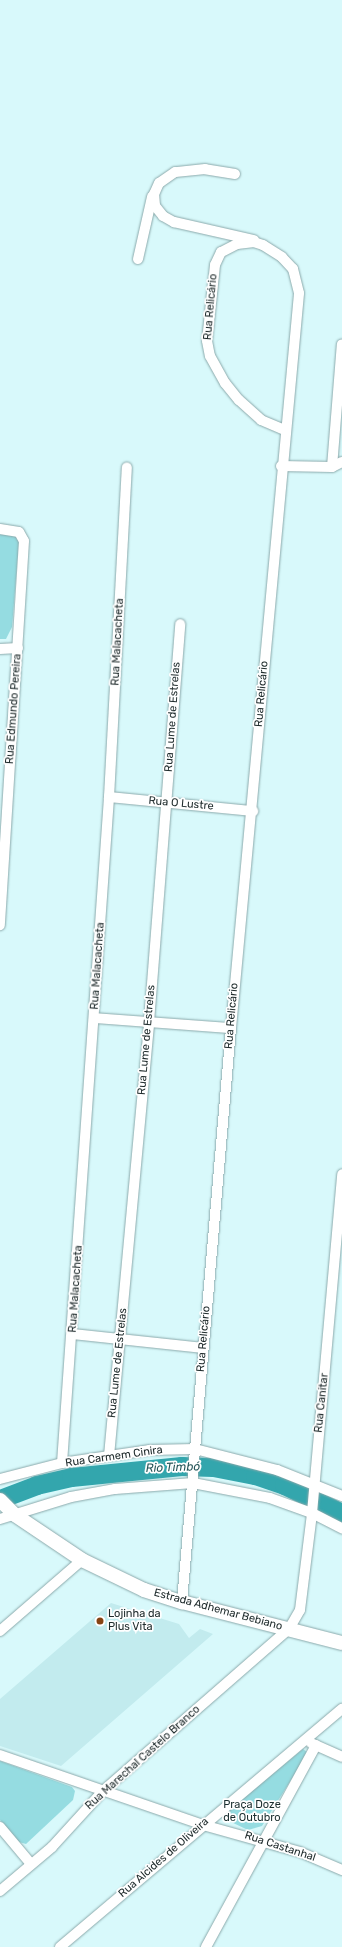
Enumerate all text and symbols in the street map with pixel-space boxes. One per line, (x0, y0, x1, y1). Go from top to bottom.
street label: Rua Relicário (202, 273, 220, 341)
street label: Rua Malacacheta (109, 598, 127, 686)
street label: Rua Edmundo Pereira (4, 653, 24, 765)
street label: Rua Relicário (253, 660, 271, 728)
street label: Rua Lume de Estrelas (163, 661, 183, 773)
street label: Rua O Lustre (148, 795, 214, 813)
street label: Rua Malacacheta (88, 922, 108, 1010)
street label: Rua Relicário (223, 982, 241, 1050)
street label: Rua Lume de Estrelas (136, 984, 158, 1096)
street label: Rua Malacacheta (66, 1245, 86, 1333)
street label: Rua Relicário (195, 1305, 213, 1373)
street label: Rua Lume de Estrelas (106, 1307, 130, 1419)
street label: Rua Canitar (312, 1373, 332, 1433)
street label: Rua Carmem Cinira (65, 1444, 163, 1470)
water label: Rio Timbó (145, 1460, 201, 1476)
street label: Estrada Adhemar Bebiano (152, 1586, 284, 1634)
place label: Lojinha da Plus Vita (108, 1608, 161, 1634)
marker: Lojinha da Plus Vita (95, 1616, 105, 1626)
street label: Rua Marechal Castelo Branco (83, 1703, 203, 1813)
park label: Praça Doze de Outubro (223, 1799, 281, 1825)
street label: Rua Alcides de Oliveira (116, 1815, 212, 1901)
street label: Rua Castanhal (243, 1829, 317, 1865)

